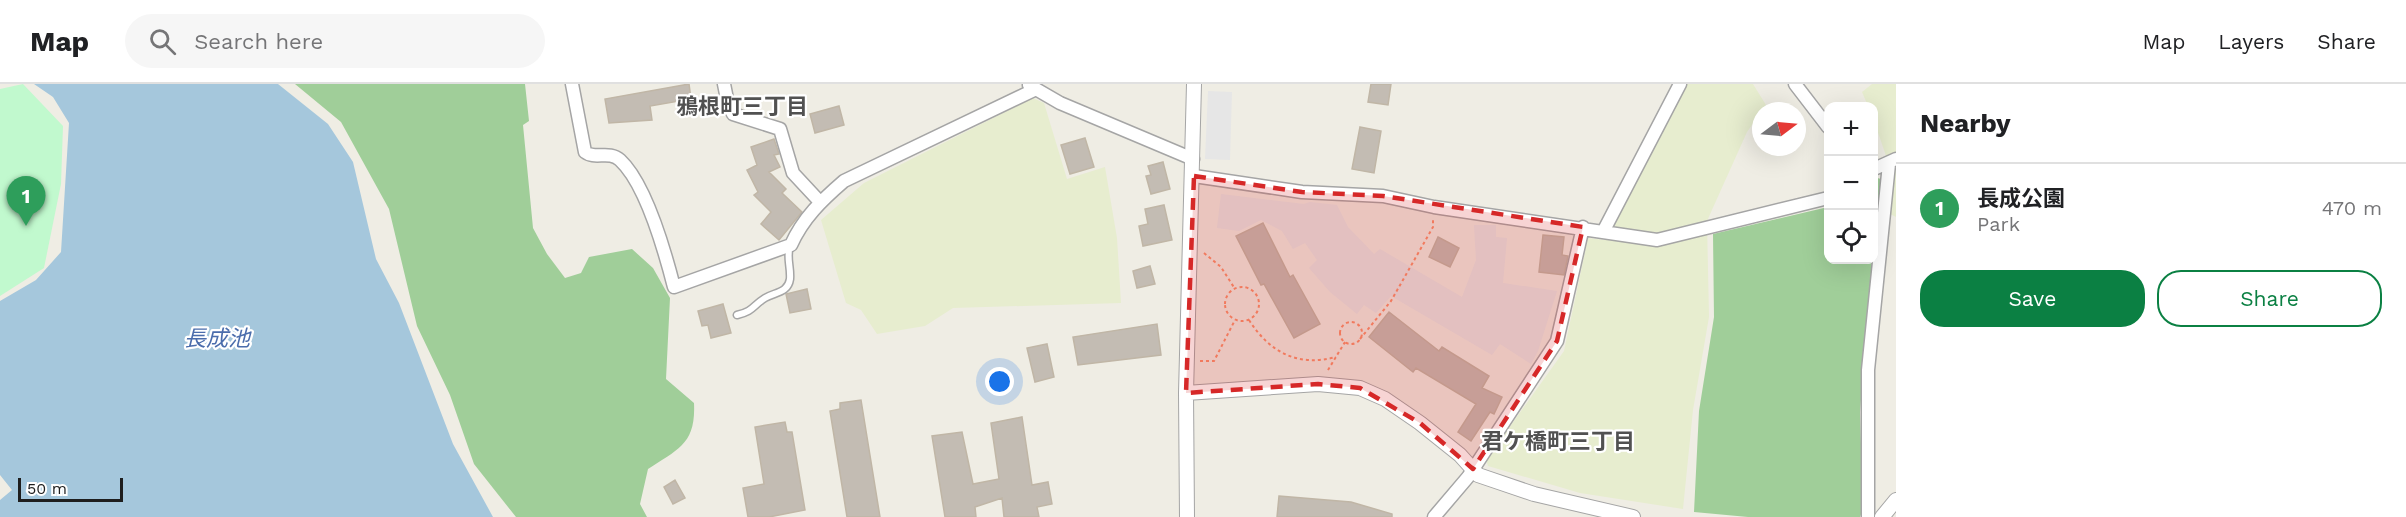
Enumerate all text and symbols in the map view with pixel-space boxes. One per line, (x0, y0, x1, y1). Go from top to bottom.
search box (125, 14, 545, 68)
text: Map (30, 25, 89, 58)
icon: search (146, 25, 179, 58)
text: Search here (194, 29, 323, 54)
text: Map (2142, 29, 2185, 54)
text: Layers (2218, 29, 2284, 54)
text: Share (2317, 29, 2376, 54)
district label: 鴉根町三丁目 (676, 94, 808, 119)
north arrow (1752, 102, 1806, 156)
map controls (1824, 102, 1878, 264)
button: + (1824, 102, 1878, 156)
text: Nearby (1920, 108, 2011, 138)
button: − (1824, 156, 1878, 210)
pin: 1 (6, 176, 46, 226)
text: 長成公園 (1977, 186, 2065, 211)
text: 1 (1935, 196, 1944, 220)
text: 470 m (2322, 196, 2382, 220)
button: locate (1824, 210, 1878, 264)
text: Park (1977, 212, 2020, 236)
button: Save (1920, 270, 2145, 327)
button: Share (2157, 270, 2382, 327)
water label: 長成池 (184, 326, 252, 351)
your location (985, 367, 1014, 396)
district label: 君ケ橋町三丁目 (1481, 429, 1635, 454)
scale bar (18, 475, 123, 502)
text: 50 m (27, 479, 67, 498)

